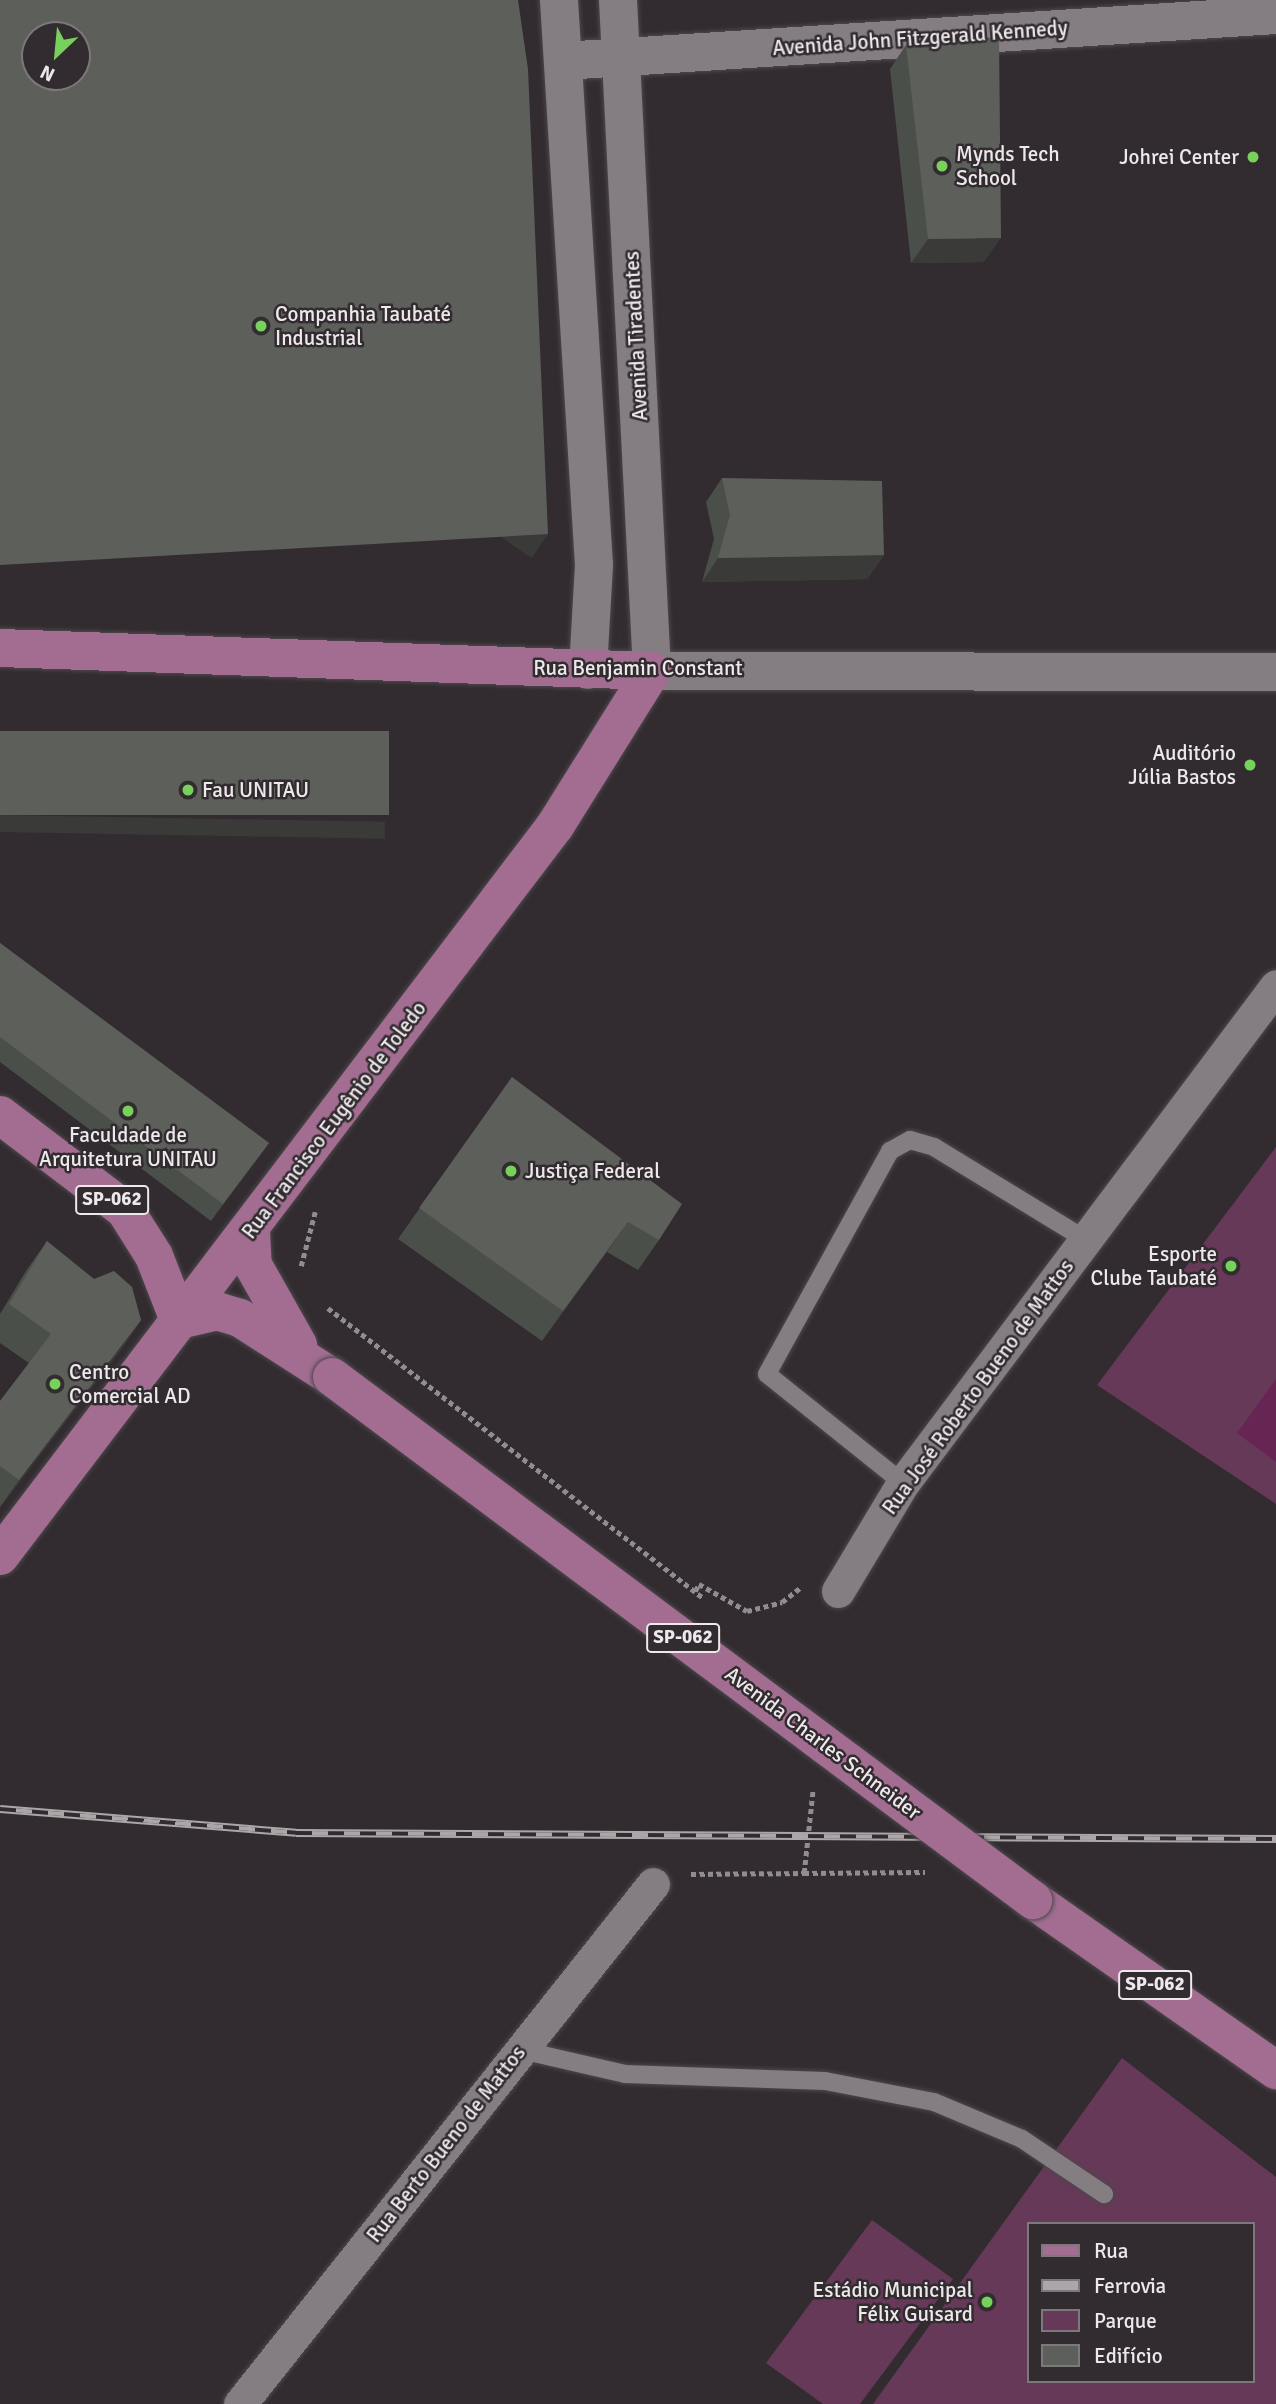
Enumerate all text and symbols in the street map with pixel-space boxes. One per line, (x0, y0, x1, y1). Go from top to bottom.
street label: Avenida John Fitzgerald Kennedy (772, 15, 1068, 61)
north arrow (21, 21, 91, 91)
text: N (36, 59, 59, 87)
place label: Mynds Tech School (956, 141, 1060, 191)
place label: Johrei Center (1119, 144, 1239, 170)
marker: Johrei Center (1245, 149, 1261, 165)
marker: Mynds Tech School (934, 158, 950, 174)
street label: Avenida Tiradentes (619, 250, 653, 422)
place label: Companhia Taubaté Industrial (275, 301, 451, 351)
marker: Companhia Taubaté Industrial (253, 318, 269, 334)
street label: Rua Benjamin Constant (533, 655, 743, 681)
place label: Auditório Júlia Bastos (1128, 740, 1236, 790)
marker: Auditório Júlia Bastos (1242, 757, 1258, 773)
place label: Fau UNITAU (202, 777, 309, 803)
marker: Fau UNITAU (180, 782, 196, 798)
street label: Rua Francisco Eugênio de Toledo (236, 996, 432, 1244)
marker: Faculdade de Arquitetura UNITAU (120, 1103, 136, 1119)
place label: Faculdade de Arquitetura UNITAU (39, 1122, 217, 1172)
place label: Justiça Federal (525, 1158, 660, 1184)
marker: Justiça Federal (503, 1163, 519, 1179)
road number: SP-062 (74, 1184, 150, 1216)
place label: Esporte Clube Taubaté (1091, 1241, 1217, 1291)
street label: Rua José Roberto Bueno de Mattos (877, 1255, 1079, 1519)
marker: Esporte Clube Taubaté (1223, 1258, 1239, 1274)
place label: Centro Comercial AD (69, 1359, 191, 1409)
marker: Centro Comercial AD (47, 1376, 63, 1392)
road number: SP-062 (644, 1622, 722, 1654)
street label: Avenida Charles Schneider (720, 1661, 926, 1825)
road number: SP-062 (1116, 1969, 1194, 2000)
street label: Rua Berto Bueno de Mattos (361, 2041, 531, 2247)
legend (1028, 2222, 1255, 2383)
text: Rua (1094, 2238, 1128, 2264)
text: Ferrovia (1094, 2273, 1166, 2299)
place label: Estádio Municipal Félix Guisard (812, 2277, 973, 2327)
marker: Estádio Municipal Félix Guisard (979, 2294, 995, 2310)
text: Parque (1094, 2308, 1157, 2334)
text: Edifício (1094, 2343, 1163, 2369)

